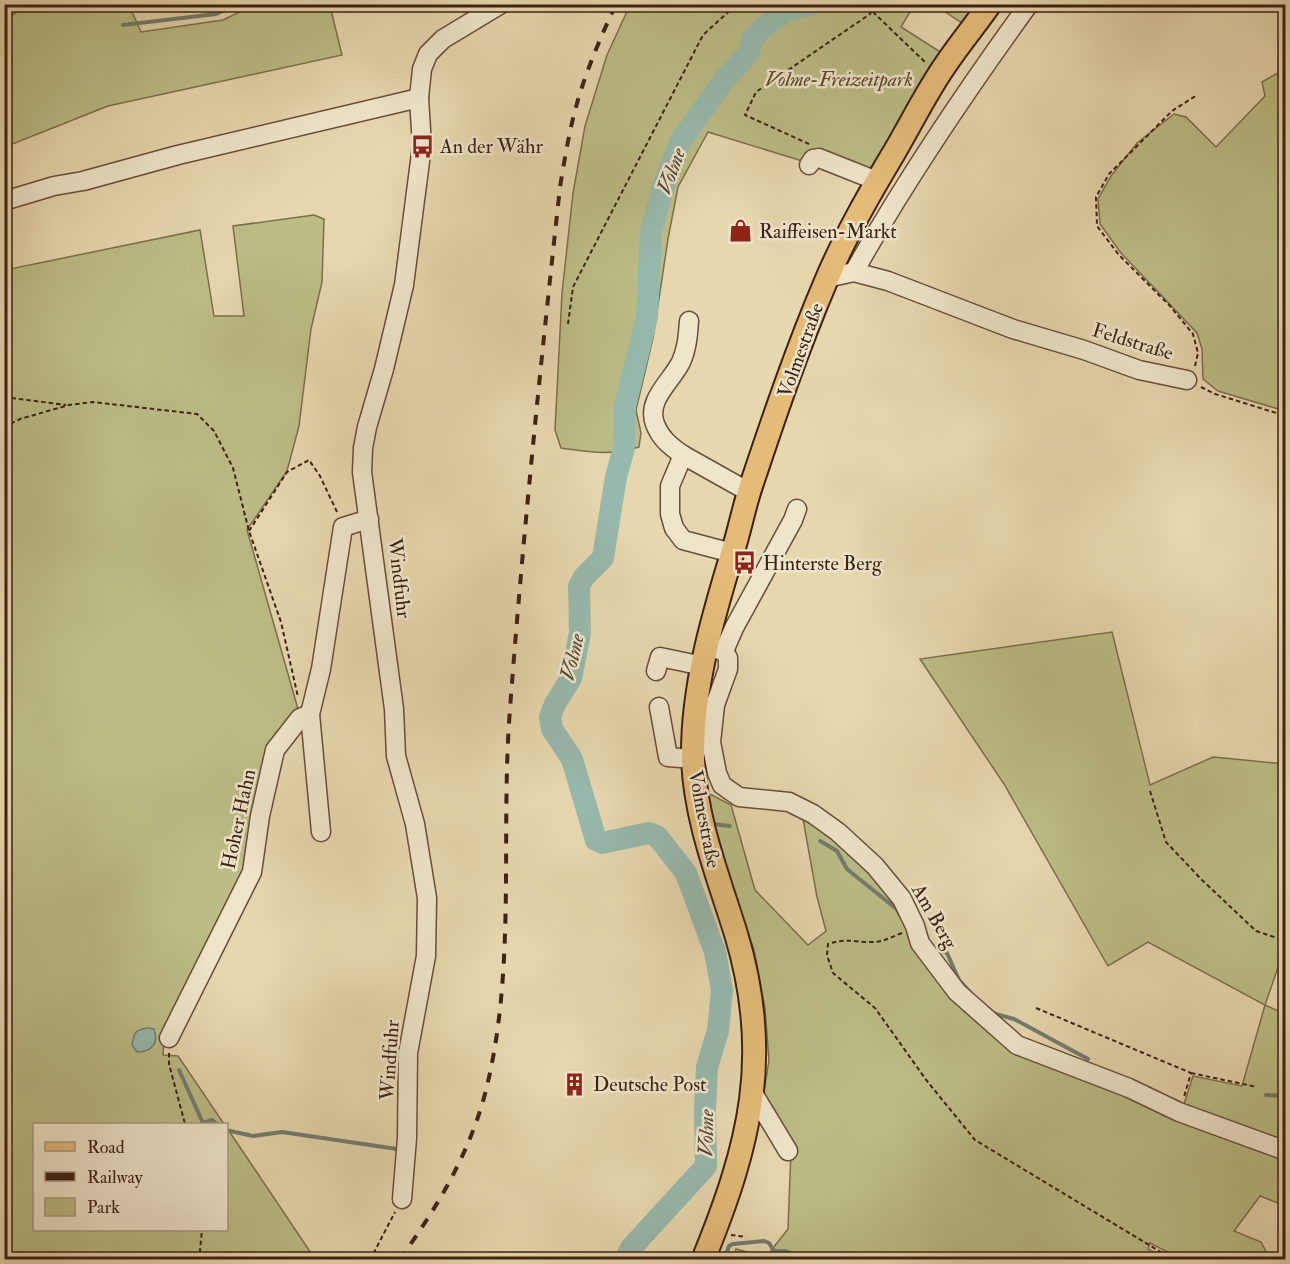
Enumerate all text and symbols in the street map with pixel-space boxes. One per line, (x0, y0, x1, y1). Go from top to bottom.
park label: Volme-Freizeitpark (765, 67, 913, 92)
bus stop icon: An der Währ (409, 133, 435, 159)
place label: An der Währ (439, 134, 544, 159)
water label: Volme (651, 143, 693, 198)
shop icon: Raiffeisen-Markt (728, 218, 754, 244)
place label: Raiffeisen-Markt (759, 219, 897, 244)
street label: Volmestraße (772, 299, 829, 401)
street label: Feldstraße (1089, 317, 1176, 366)
street label: Windfuhr (382, 536, 417, 620)
bus stop icon: Hinterste Berg (732, 550, 758, 576)
place label: Hinterste Berg (763, 551, 883, 576)
water label: Volme (554, 630, 591, 683)
street label: Hoher Hahn (216, 767, 261, 871)
street label: Volmestraße (683, 768, 726, 870)
street label: Am Berg (905, 878, 964, 954)
street label: Windfuhr (374, 1018, 405, 1102)
building icon: Deutsche Post (562, 1071, 588, 1097)
place label: Deutsche Post (593, 1072, 707, 1097)
water label: Volme (693, 1108, 720, 1157)
legend (33, 1123, 228, 1231)
text: Road (87, 1136, 125, 1159)
text: Railway (87, 1166, 144, 1189)
text: Park (87, 1196, 120, 1219)

